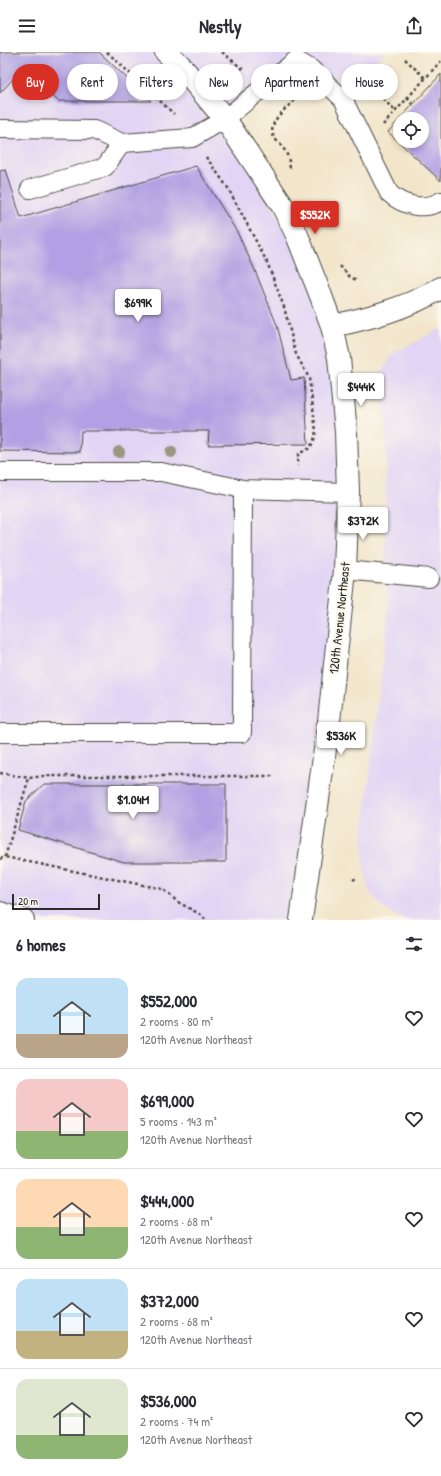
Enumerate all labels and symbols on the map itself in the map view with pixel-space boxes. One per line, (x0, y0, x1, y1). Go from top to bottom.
pin: $552K (287, 201, 343, 235)
pin: $699K (110, 289, 166, 323)
pin: $444K (333, 373, 389, 407)
pin: $372K (335, 507, 391, 541)
street label: 120th Avenue Northeast (324, 561, 354, 675)
pin: $536K (313, 722, 369, 756)
pin: $1.04M (100, 786, 166, 820)
scale bar (12, 892, 100, 911)

